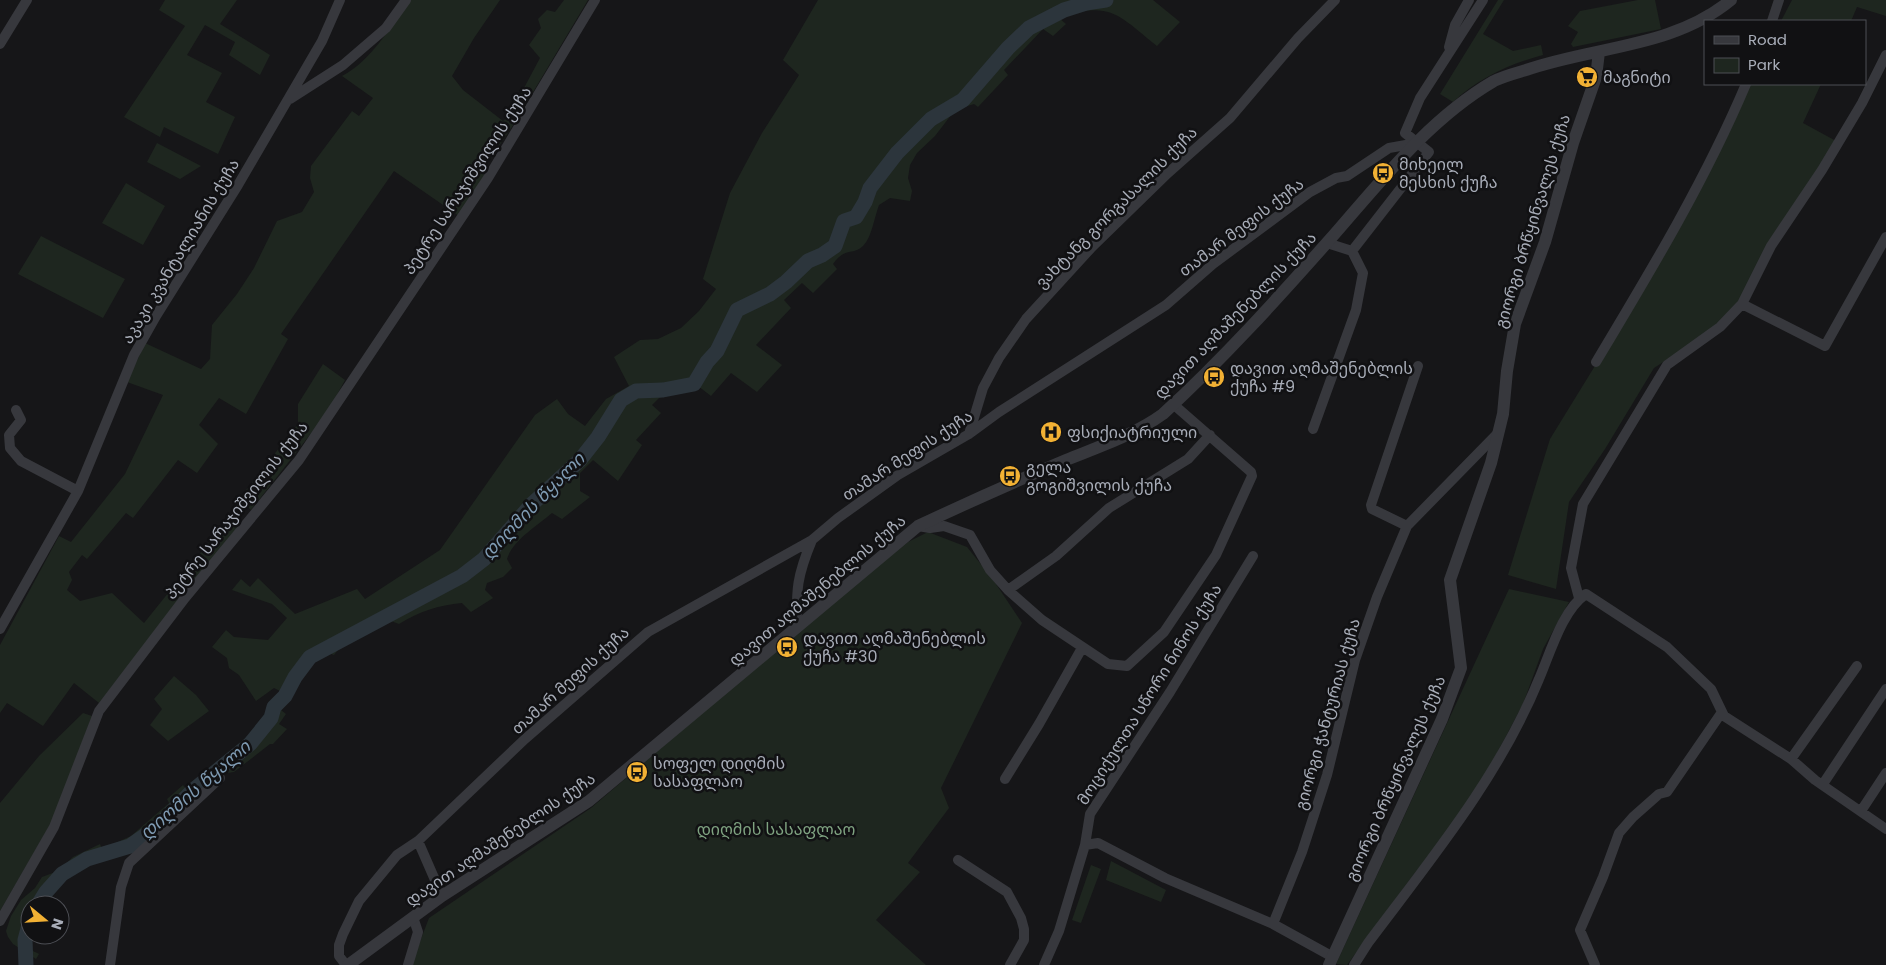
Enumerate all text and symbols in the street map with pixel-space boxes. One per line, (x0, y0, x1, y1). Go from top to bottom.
legend (1704, 20, 1866, 85)
text: Road (1748, 29, 1787, 50)
text: Park (1748, 54, 1780, 75)
supermarket icon: მაგნიტი (1575, 65, 1599, 89)
place label: მაგნიტი (1603, 66, 1671, 89)
street label: პეტრე სარაჯიშვილის ქუჩა (398, 82, 537, 279)
street label: გიორგი ბრწყინვალეს ქუჩა (1489, 111, 1576, 331)
street label: ვახტანგ გორგასალის ქუჩა (1030, 121, 1203, 294)
place label: მიხეილ მესხის ქუჩა (1399, 153, 1497, 194)
street label: აკაკი კვანტალიანის ქუჩა (116, 154, 245, 348)
bus stop icon: მიხეილ მესხის ქუჩა (1371, 161, 1395, 185)
street label: თამარ მეფის ქუჩა (1174, 173, 1309, 282)
street label: დავით აღმაშენებლის ქუჩა (1149, 227, 1322, 404)
place label: დავით აღმაშენებლის ქუჩა #9 (1230, 357, 1413, 398)
bus stop icon: დავით აღმაშენებლის ქუჩა #9 (1202, 365, 1226, 389)
street label: თამარ მეფის ქუჩა (837, 405, 977, 506)
street label: პეტრე სარაჯიშვილის ქუჩა (159, 416, 313, 604)
hospital icon: ფსიქიატრიული (1039, 420, 1063, 444)
place label: ფსიქიატრიული (1067, 421, 1197, 444)
water label: დიღმის წყალი (475, 446, 591, 565)
place label: გელა გოგიშვილის ქუჩა (1026, 456, 1172, 497)
bus stop icon: გელა გოგიშვილის ქუჩა (998, 464, 1022, 488)
street label: დავით აღმაშენებლის ქუჩა (724, 509, 911, 671)
street label: მოციქულთა სწორი ნინოს ქუჩა (1072, 579, 1227, 809)
street label: გიორგი ჭანტურიას ქუჩა (1289, 616, 1366, 813)
street label: თამარ მეფის ქუჩა (506, 621, 634, 740)
place label: დავით აღმაშენებლის ქუჩა #30 (803, 627, 986, 668)
bus stop icon: დავით აღმაშენებლის ქუჩა #30 (775, 635, 799, 659)
street label: გიორგი ბრწყინვალეს ქუჩა (1340, 672, 1451, 885)
water label: დიღმის წყალი (134, 734, 256, 845)
place label: სოფელ დიღმის სასაფლაო (653, 752, 785, 793)
bus stop icon: სოფელ დიღმის სასაფლაო (625, 760, 649, 784)
street label: დავით აღმაშენებლის ქუჩა (401, 767, 600, 912)
park label: დიღმის სასაფლაო (697, 818, 855, 841)
north arrow (20, 895, 70, 945)
text: N (46, 916, 69, 932)

